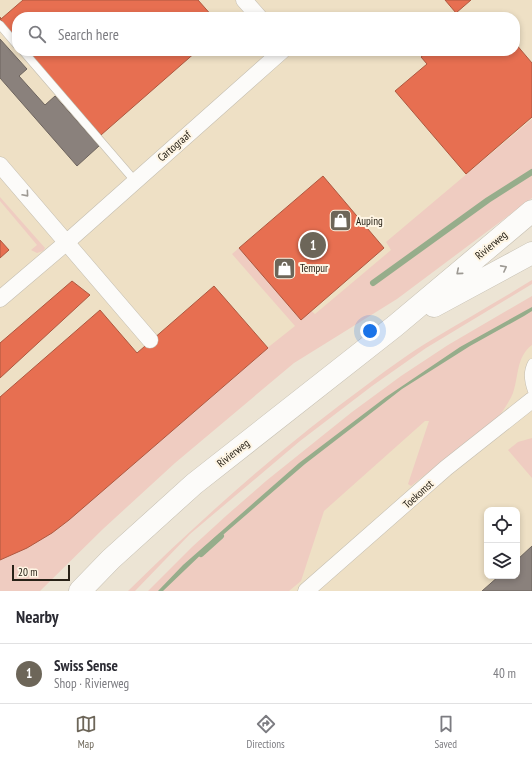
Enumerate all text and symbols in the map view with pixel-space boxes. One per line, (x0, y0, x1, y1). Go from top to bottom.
search box (12, 12, 520, 56)
icon: search (26, 23, 48, 45)
text: Search here (58, 25, 119, 44)
street label: Cartograaf (154, 127, 194, 164)
one-way arrow (21, 190, 28, 197)
shop icon: Auping (327, 208, 353, 234)
place label: Auping (356, 214, 383, 228)
street label: Rivierweg (472, 227, 510, 262)
pin: 1 (300, 230, 326, 260)
shop icon: Tempur (271, 255, 297, 281)
place label: Tempur (300, 261, 328, 275)
one-way arrow (500, 266, 507, 273)
one-way arrow (456, 268, 464, 275)
your location (360, 321, 380, 341)
street label: Rivierweg (214, 436, 252, 470)
street label: Toekomst (400, 477, 436, 511)
map controls (484, 507, 520, 579)
button: locate (484, 507, 520, 543)
button: layers (484, 543, 520, 579)
scale bar (12, 563, 70, 582)
text: 20 m (18, 565, 37, 579)
text: Nearby (16, 606, 59, 628)
text: Swiss Sense (54, 656, 118, 675)
text: 1 (26, 665, 32, 682)
text: 40 m (493, 665, 516, 682)
text: Shop · Rivierweg (54, 675, 129, 692)
tab: Map (75, 713, 97, 751)
tab: Directions (247, 713, 285, 751)
tab: Saved (434, 713, 457, 751)

